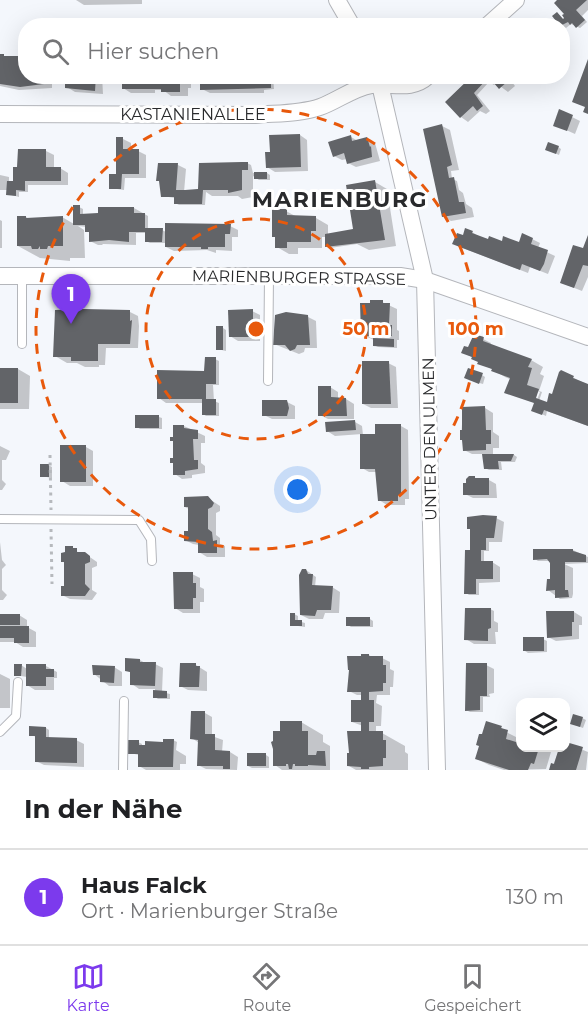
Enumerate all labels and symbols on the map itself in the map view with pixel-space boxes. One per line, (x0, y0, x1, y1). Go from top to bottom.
street label: KASTANIENALLEE (120, 105, 266, 124)
district label: MARIENBURG (252, 186, 428, 213)
street label: MARIENBURGER STRASSE (192, 266, 406, 289)
pin: 1 (52, 274, 90, 324)
text: 50 m (343, 318, 389, 340)
text: 100 m (448, 318, 504, 340)
centre of rings (246, 319, 266, 339)
street label: UNTER DEN ULMEN (419, 357, 440, 521)
your location (283, 475, 312, 504)

